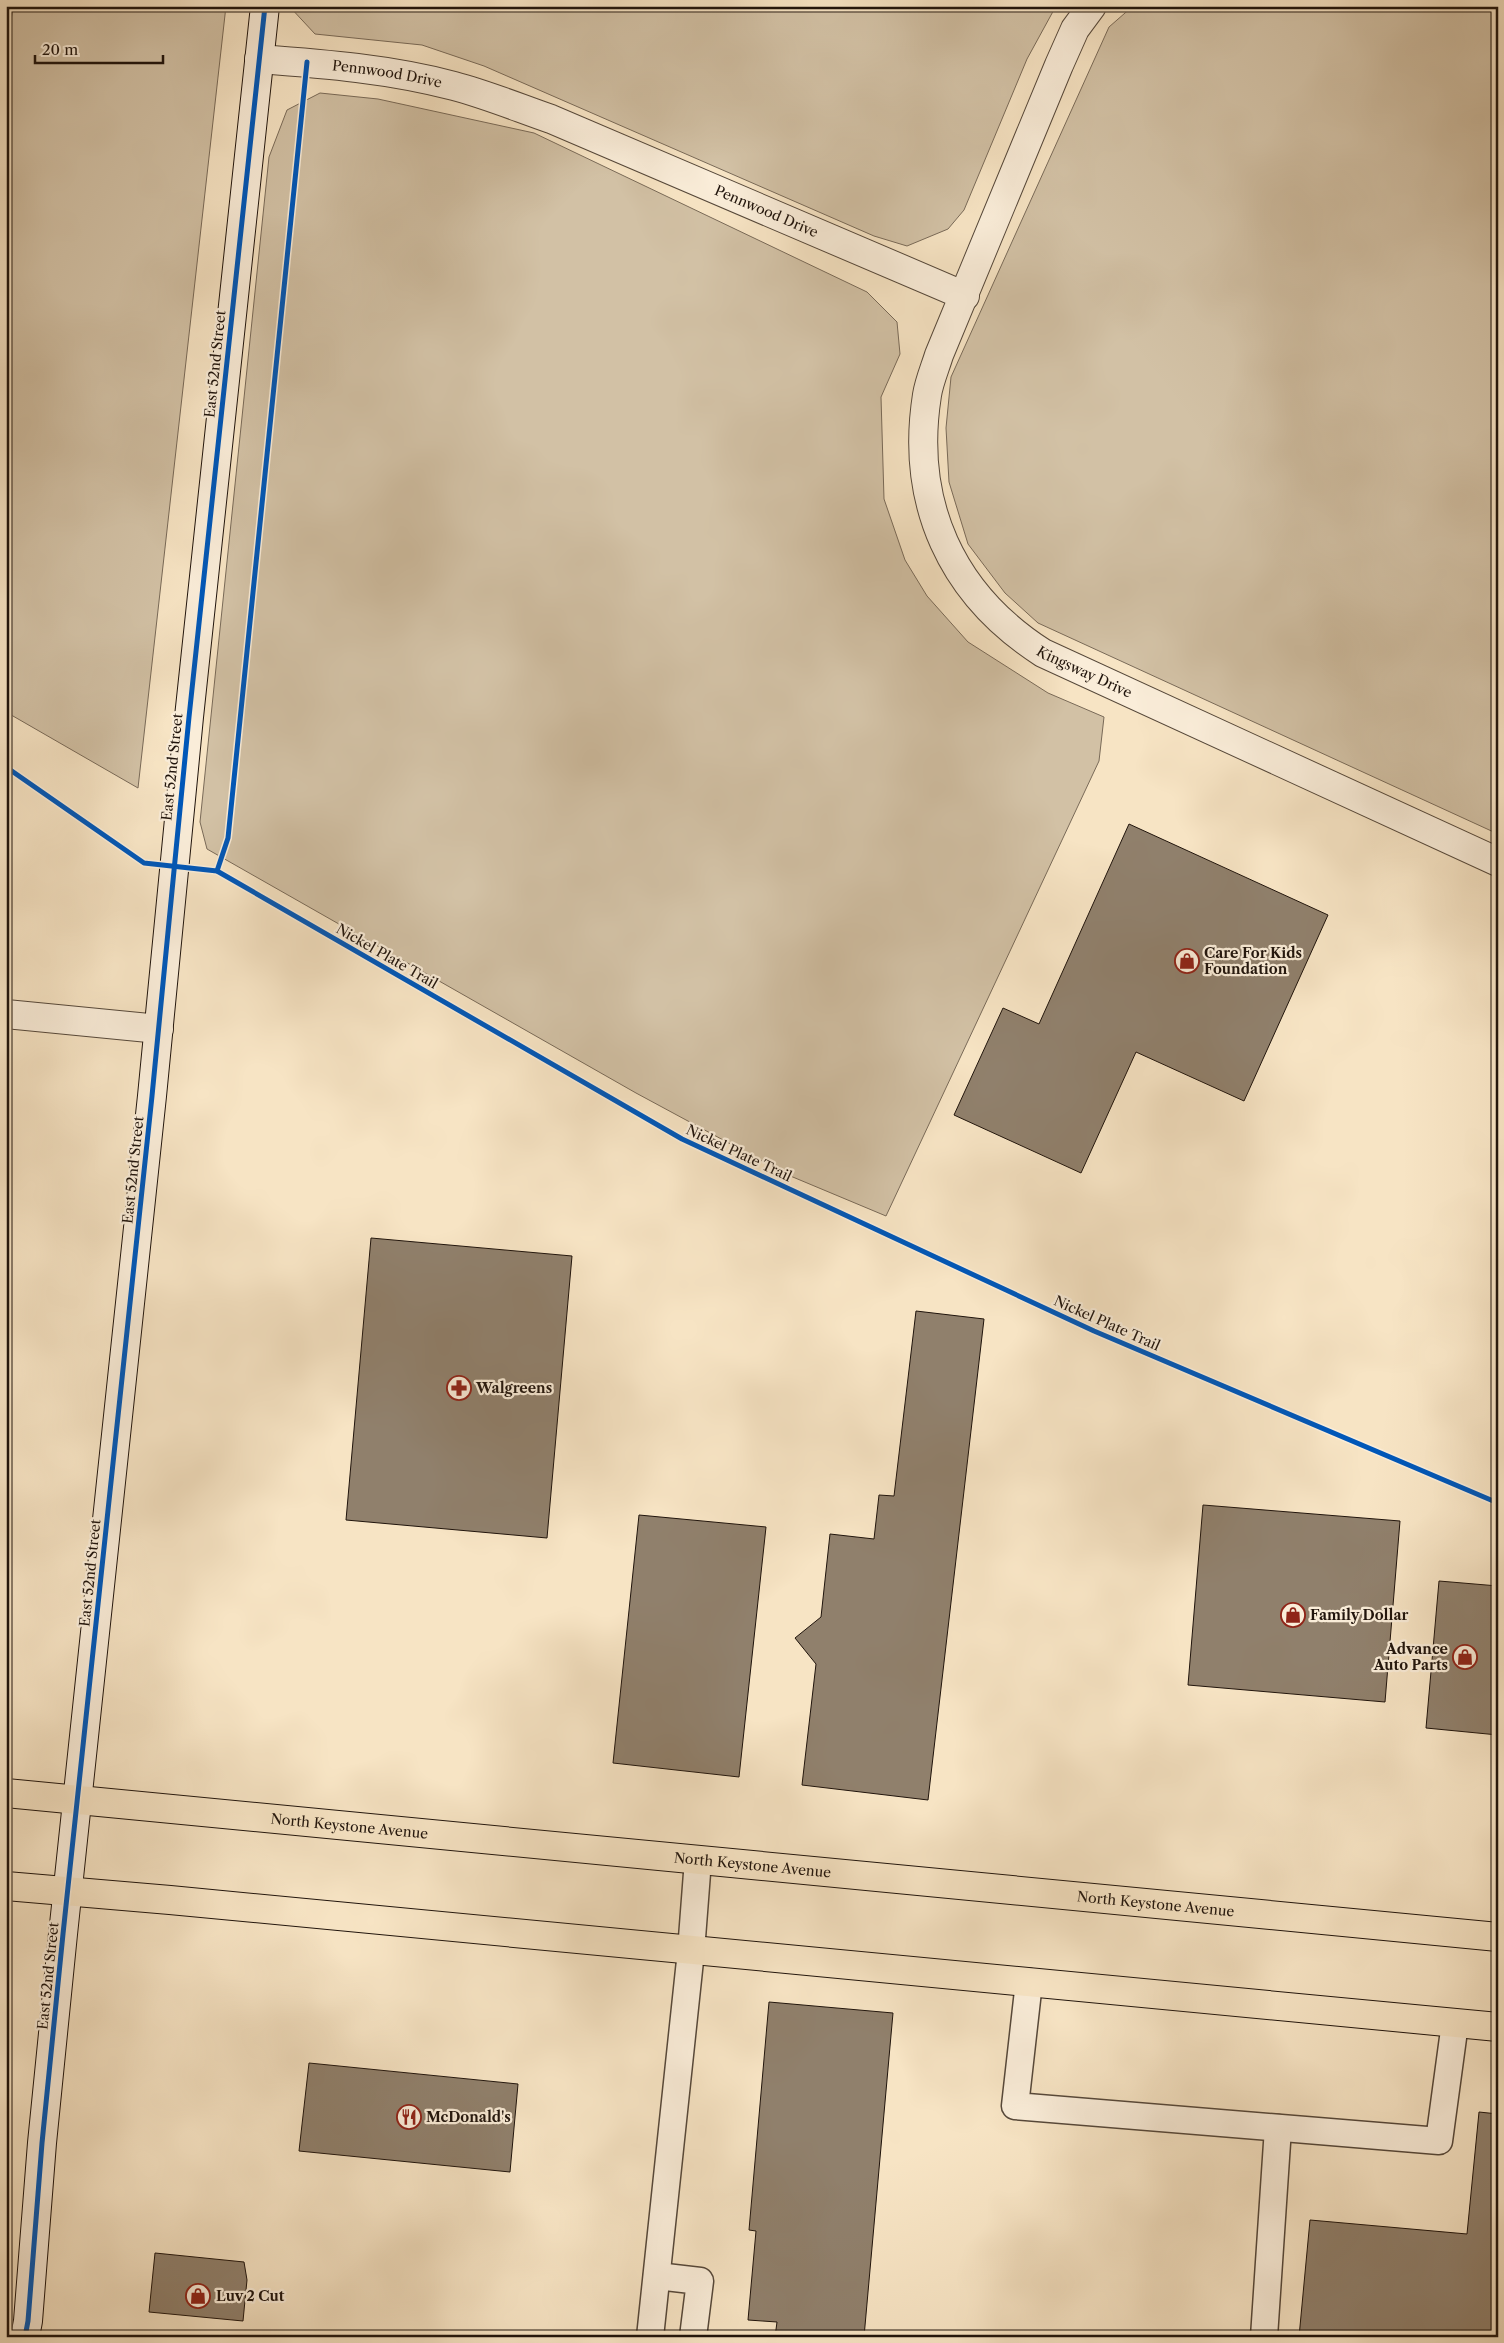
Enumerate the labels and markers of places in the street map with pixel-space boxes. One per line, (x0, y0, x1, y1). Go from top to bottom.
place label: Care For Kids Foundation (1204, 944, 1302, 978)
shop icon: Care For Kids Foundation (1174, 948, 1200, 974)
pharmacy icon: Walgreens (446, 1375, 472, 1401)
place label: Walgreens (475, 1379, 552, 1397)
shop icon: Family Dollar (1280, 1602, 1306, 1628)
place label: Family Dollar (1310, 1606, 1409, 1624)
place label: Advance Auto Parts (1373, 1640, 1448, 1674)
shop icon: Advance Auto Parts (1452, 1644, 1478, 1670)
restaurant icon: McDonald's (396, 2104, 422, 2130)
place label: McDonald's (426, 2108, 511, 2126)
shop icon: Luv 2 Cut (185, 2283, 211, 2309)
place label: Luv 2 Cut (216, 2287, 285, 2305)

